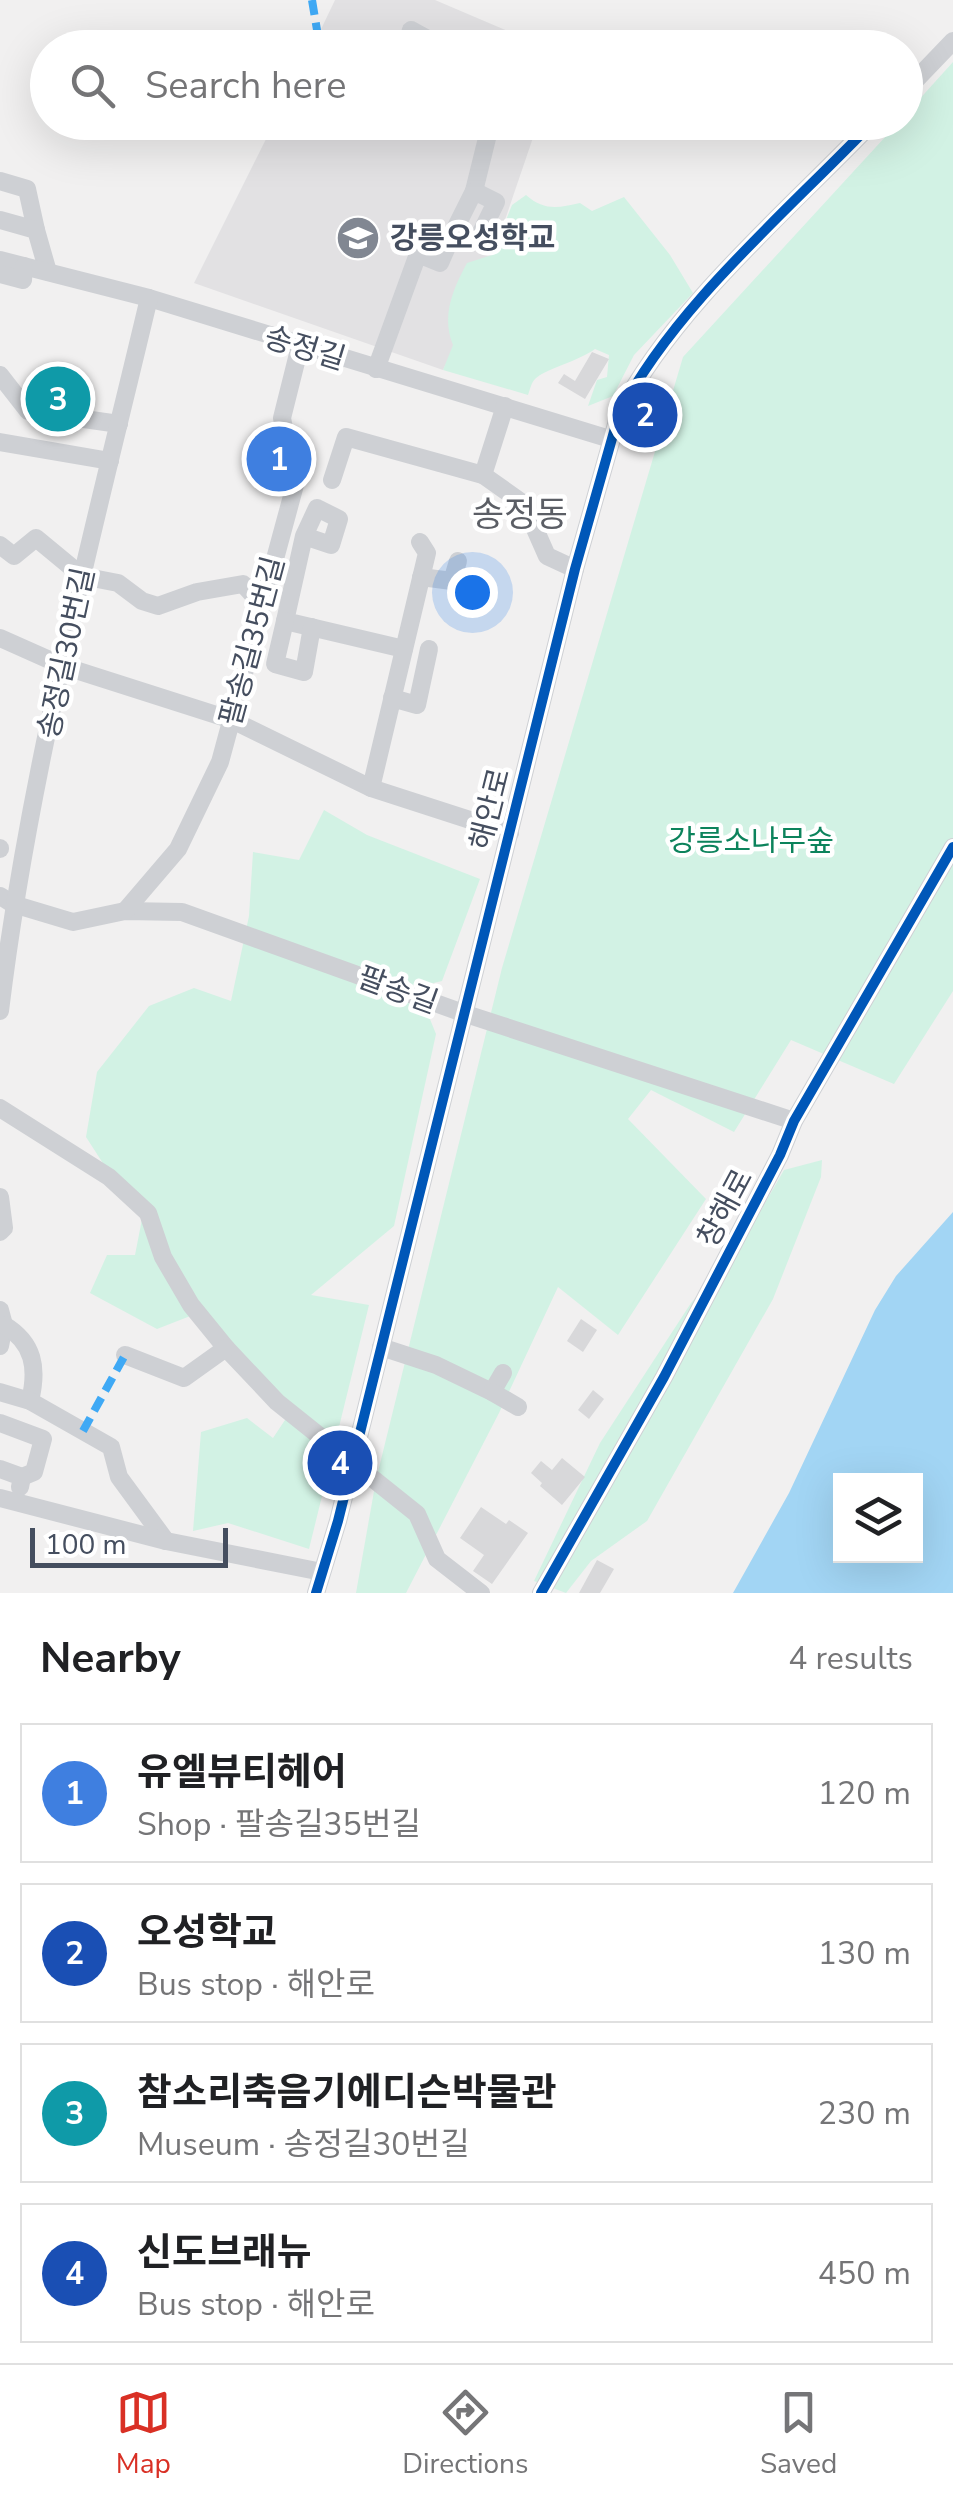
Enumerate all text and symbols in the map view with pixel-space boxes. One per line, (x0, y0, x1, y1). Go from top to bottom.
search box (30, 30, 923, 140)
icon: search (65, 58, 120, 113)
text: Search here (145, 60, 346, 111)
school or university icon: 강릉오성학교 (335, 215, 381, 261)
place label: 강릉오성학교 (390, 218, 556, 259)
street label: 송정길 (259, 317, 350, 380)
pin: 3 (26, 362, 90, 436)
pin: 2 (612, 378, 678, 452)
pin: 1 (246, 422, 312, 496)
district label: 송정동 (472, 491, 568, 538)
street label: 팔송길35번길 (210, 552, 295, 730)
street label: 송정길30번길 (28, 564, 105, 742)
your location (447, 567, 498, 618)
street label: 해안로 (461, 764, 520, 854)
park label: 강릉소나무숲 (668, 821, 834, 862)
street label: 팔송길 (352, 957, 444, 1024)
street label: 창해로 (688, 1162, 763, 1254)
pin: 4 (308, 1426, 372, 1500)
map controls (833, 1473, 923, 1563)
button: layers (833, 1473, 923, 1563)
scale bar (30, 1523, 228, 1568)
text: 100 m (45, 1526, 127, 1564)
text: Nearby (40, 1630, 181, 1687)
text: 4 results (788, 1637, 913, 1680)
text: 유엘뷰티헤어 (137, 1747, 347, 1798)
text: 1 (65, 1772, 84, 1815)
text: 120 m (818, 1772, 911, 1815)
text: Shop · 팔송길35번길 (137, 1803, 421, 1846)
text: 오성학교 (137, 1907, 277, 1958)
text: 2 (65, 1932, 84, 1975)
text: 130 m (818, 1932, 911, 1975)
text: Bus stop · 해안로 (137, 1963, 375, 2006)
text: 참소리축음기에디슨박물관 (137, 2067, 557, 2118)
text: 3 (65, 2092, 84, 2135)
text: 230 m (818, 2092, 911, 2135)
text: Museum · 송정길30번길 (137, 2123, 469, 2166)
text: 신도브래뉴 (137, 2227, 312, 2278)
text: 4 (65, 2252, 84, 2295)
text: 450 m (818, 2252, 911, 2295)
text: Bus stop · 해안로 (137, 2283, 375, 2326)
tab: Map (116, 2385, 171, 2483)
tab: Directions (402, 2385, 528, 2483)
tab: Saved (760, 2385, 837, 2483)

